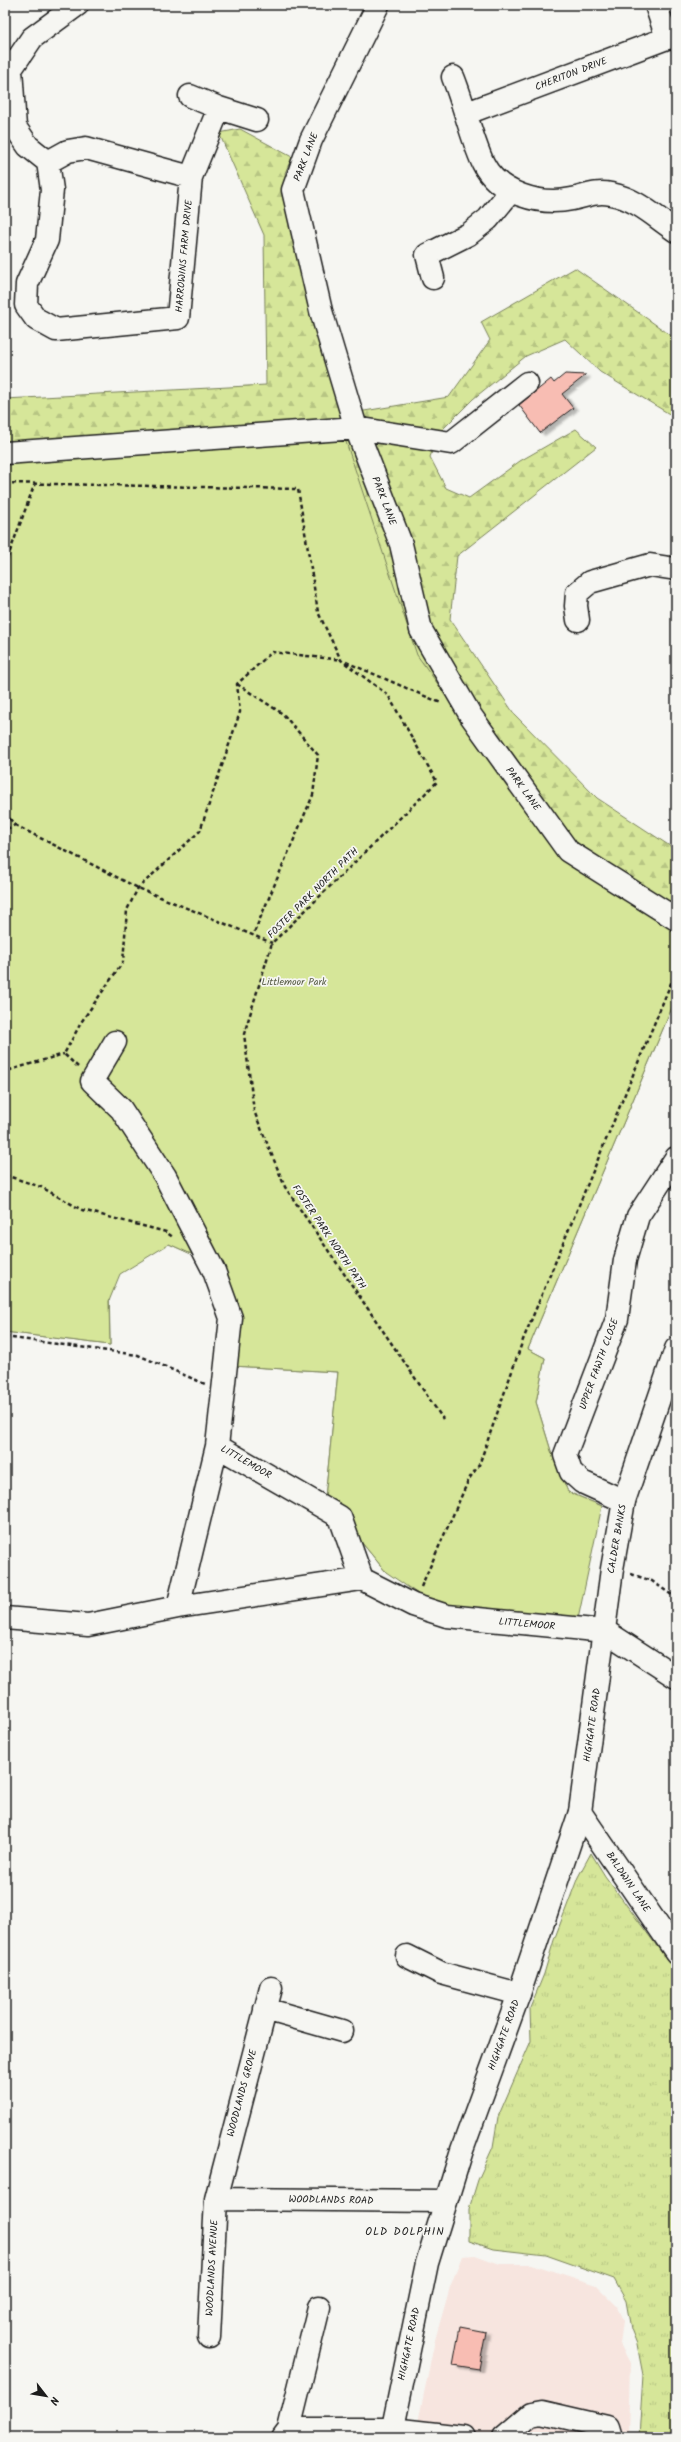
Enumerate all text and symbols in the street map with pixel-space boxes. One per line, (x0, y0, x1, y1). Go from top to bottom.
street label: CHERITON DRIVE (533, 52, 611, 95)
street label: PARK LANE (289, 129, 323, 184)
street label: HARROWINS FARM DRIVE (171, 198, 197, 313)
street label: PARK LANE (367, 474, 401, 529)
street label: PARK LANE (501, 763, 545, 815)
street label: FOSTER PARK NORTH PATH (264, 844, 362, 942)
park label: Littlemoor Park (262, 974, 327, 990)
street label: FOSTER PARK NORTH PATH (288, 1181, 370, 1293)
street label: UPPER FAWTH CLOSE (575, 1315, 623, 1412)
street label: LITTLEMOOR (218, 1441, 275, 1483)
street label: CALDER BANKS (603, 1502, 631, 1575)
street label: LITTLEMOOR (498, 1614, 556, 1634)
street label: HIGHGATE ROAD (579, 1686, 605, 1763)
street label: BALDWIN LANE (602, 1848, 655, 1917)
street label: HIGHGATE ROAD (484, 1997, 524, 2073)
street label: WOODLANDS GROVE (223, 2046, 262, 2138)
street label: WOODLANDS ROAD (288, 2191, 374, 2209)
street label: WOODLANDS AVENUE (201, 2218, 223, 2317)
district label: OLD DOLPHIN (365, 2223, 445, 2241)
street label: HIGHGATE ROAD (393, 2305, 425, 2382)
north arrow (26, 2376, 66, 2416)
text: N (44, 2393, 63, 2408)

